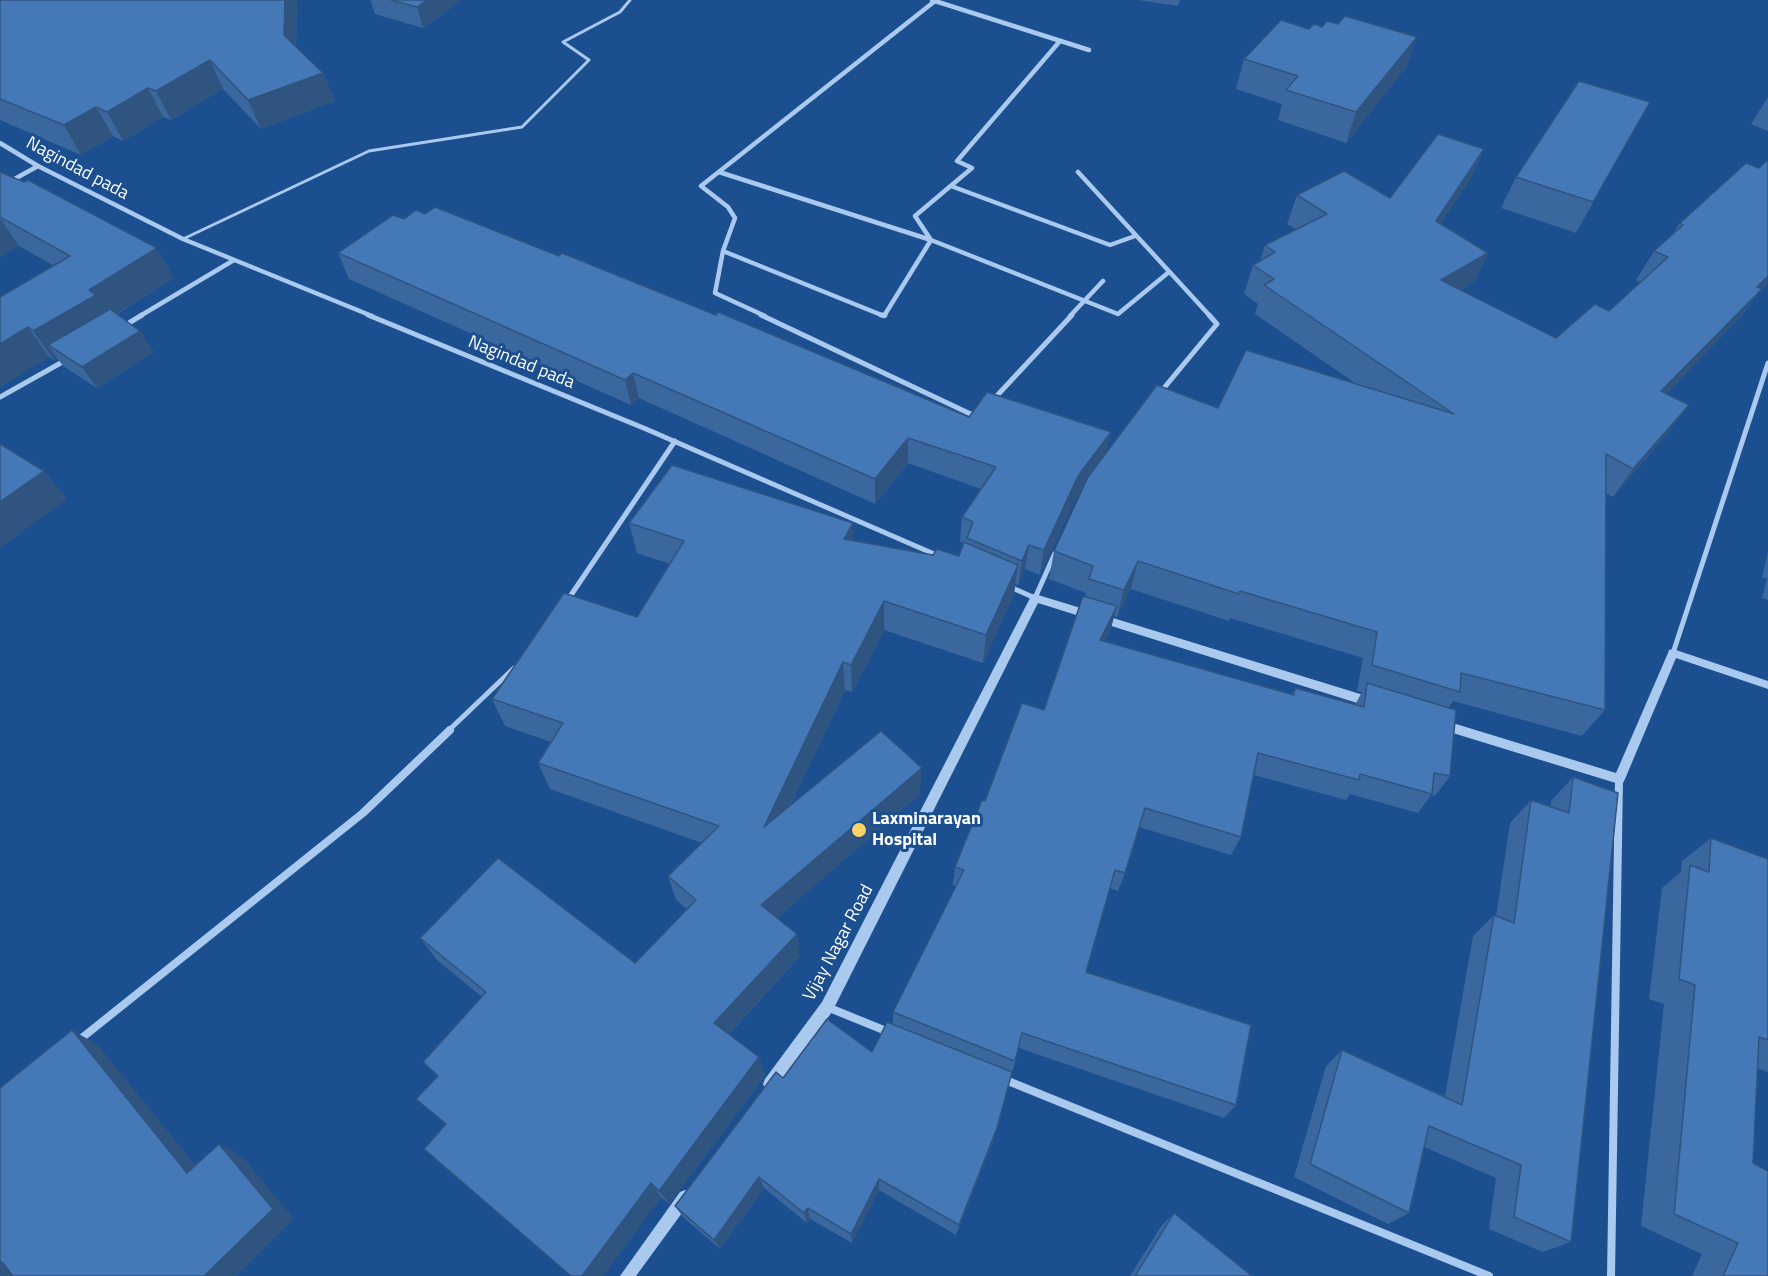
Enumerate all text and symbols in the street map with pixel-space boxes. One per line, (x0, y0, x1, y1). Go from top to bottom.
street label: Nagindad pada (22, 133, 132, 205)
street label: Nagindad pada (465, 332, 577, 394)
place label: Laxminarayan Hospital (872, 809, 981, 852)
marker: Laxminarayan Hospital (850, 821, 868, 839)
street label: Vijay Nagar Road (799, 881, 879, 1005)

